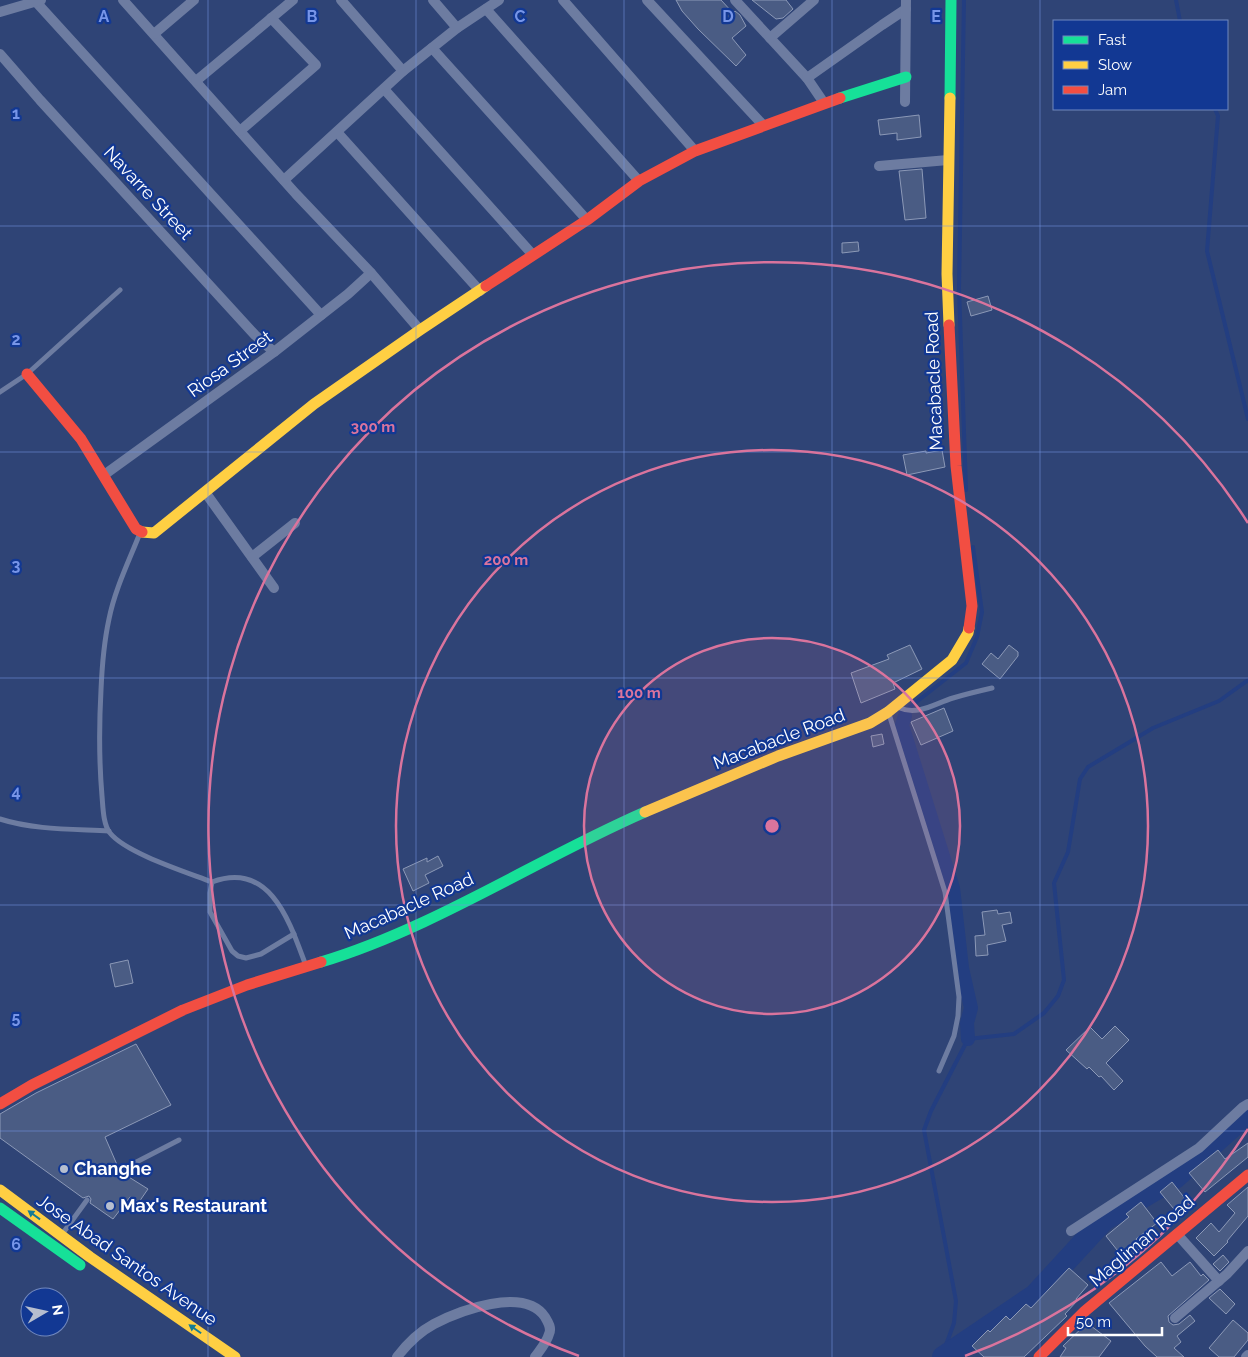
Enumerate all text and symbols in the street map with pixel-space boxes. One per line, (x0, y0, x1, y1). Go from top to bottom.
text: A (99, 7, 110, 26)
text: B (307, 7, 318, 26)
text: C (515, 7, 526, 26)
text: D (722, 7, 734, 26)
text: E (931, 7, 941, 26)
legend (1053, 20, 1228, 110)
text: Fast (1098, 31, 1126, 49)
text: Slow (1098, 56, 1132, 74)
text: Jam (1098, 81, 1127, 99)
text: 1 (12, 104, 20, 123)
street label: Navarre Street (100, 142, 197, 244)
street label: Macabacle Road (921, 311, 946, 451)
street label: Riosa Street (183, 326, 276, 401)
text: 2 (11, 330, 21, 349)
text: 300 m (351, 418, 395, 436)
text: 200 m (484, 551, 528, 569)
text: 3 (12, 556, 21, 575)
text: 100 m (617, 684, 661, 702)
street label: Macabacle Road (710, 704, 848, 773)
text: 4 (11, 782, 21, 801)
centre of rings (763, 817, 781, 835)
street label: Macabacle Road (341, 868, 477, 943)
text: 5 (12, 1008, 21, 1027)
place label: Changhe (74, 1158, 152, 1179)
marker: Changhe (58, 1163, 70, 1175)
street label: Jose Abad Santos Avenue (33, 1189, 222, 1330)
street label: Magliman Road (1085, 1191, 1198, 1290)
place label: Max's Restaurant (120, 1195, 267, 1216)
marker: Max's Restaurant (104, 1200, 116, 1212)
one-way arrow (27, 1210, 41, 1220)
text: 6 (11, 1235, 21, 1254)
north arrow (20, 1287, 70, 1337)
text: N (49, 1303, 67, 1316)
scale bar (1068, 1304, 1162, 1336)
text: 50 m (1076, 1313, 1111, 1331)
one-way arrow (188, 1324, 201, 1334)

